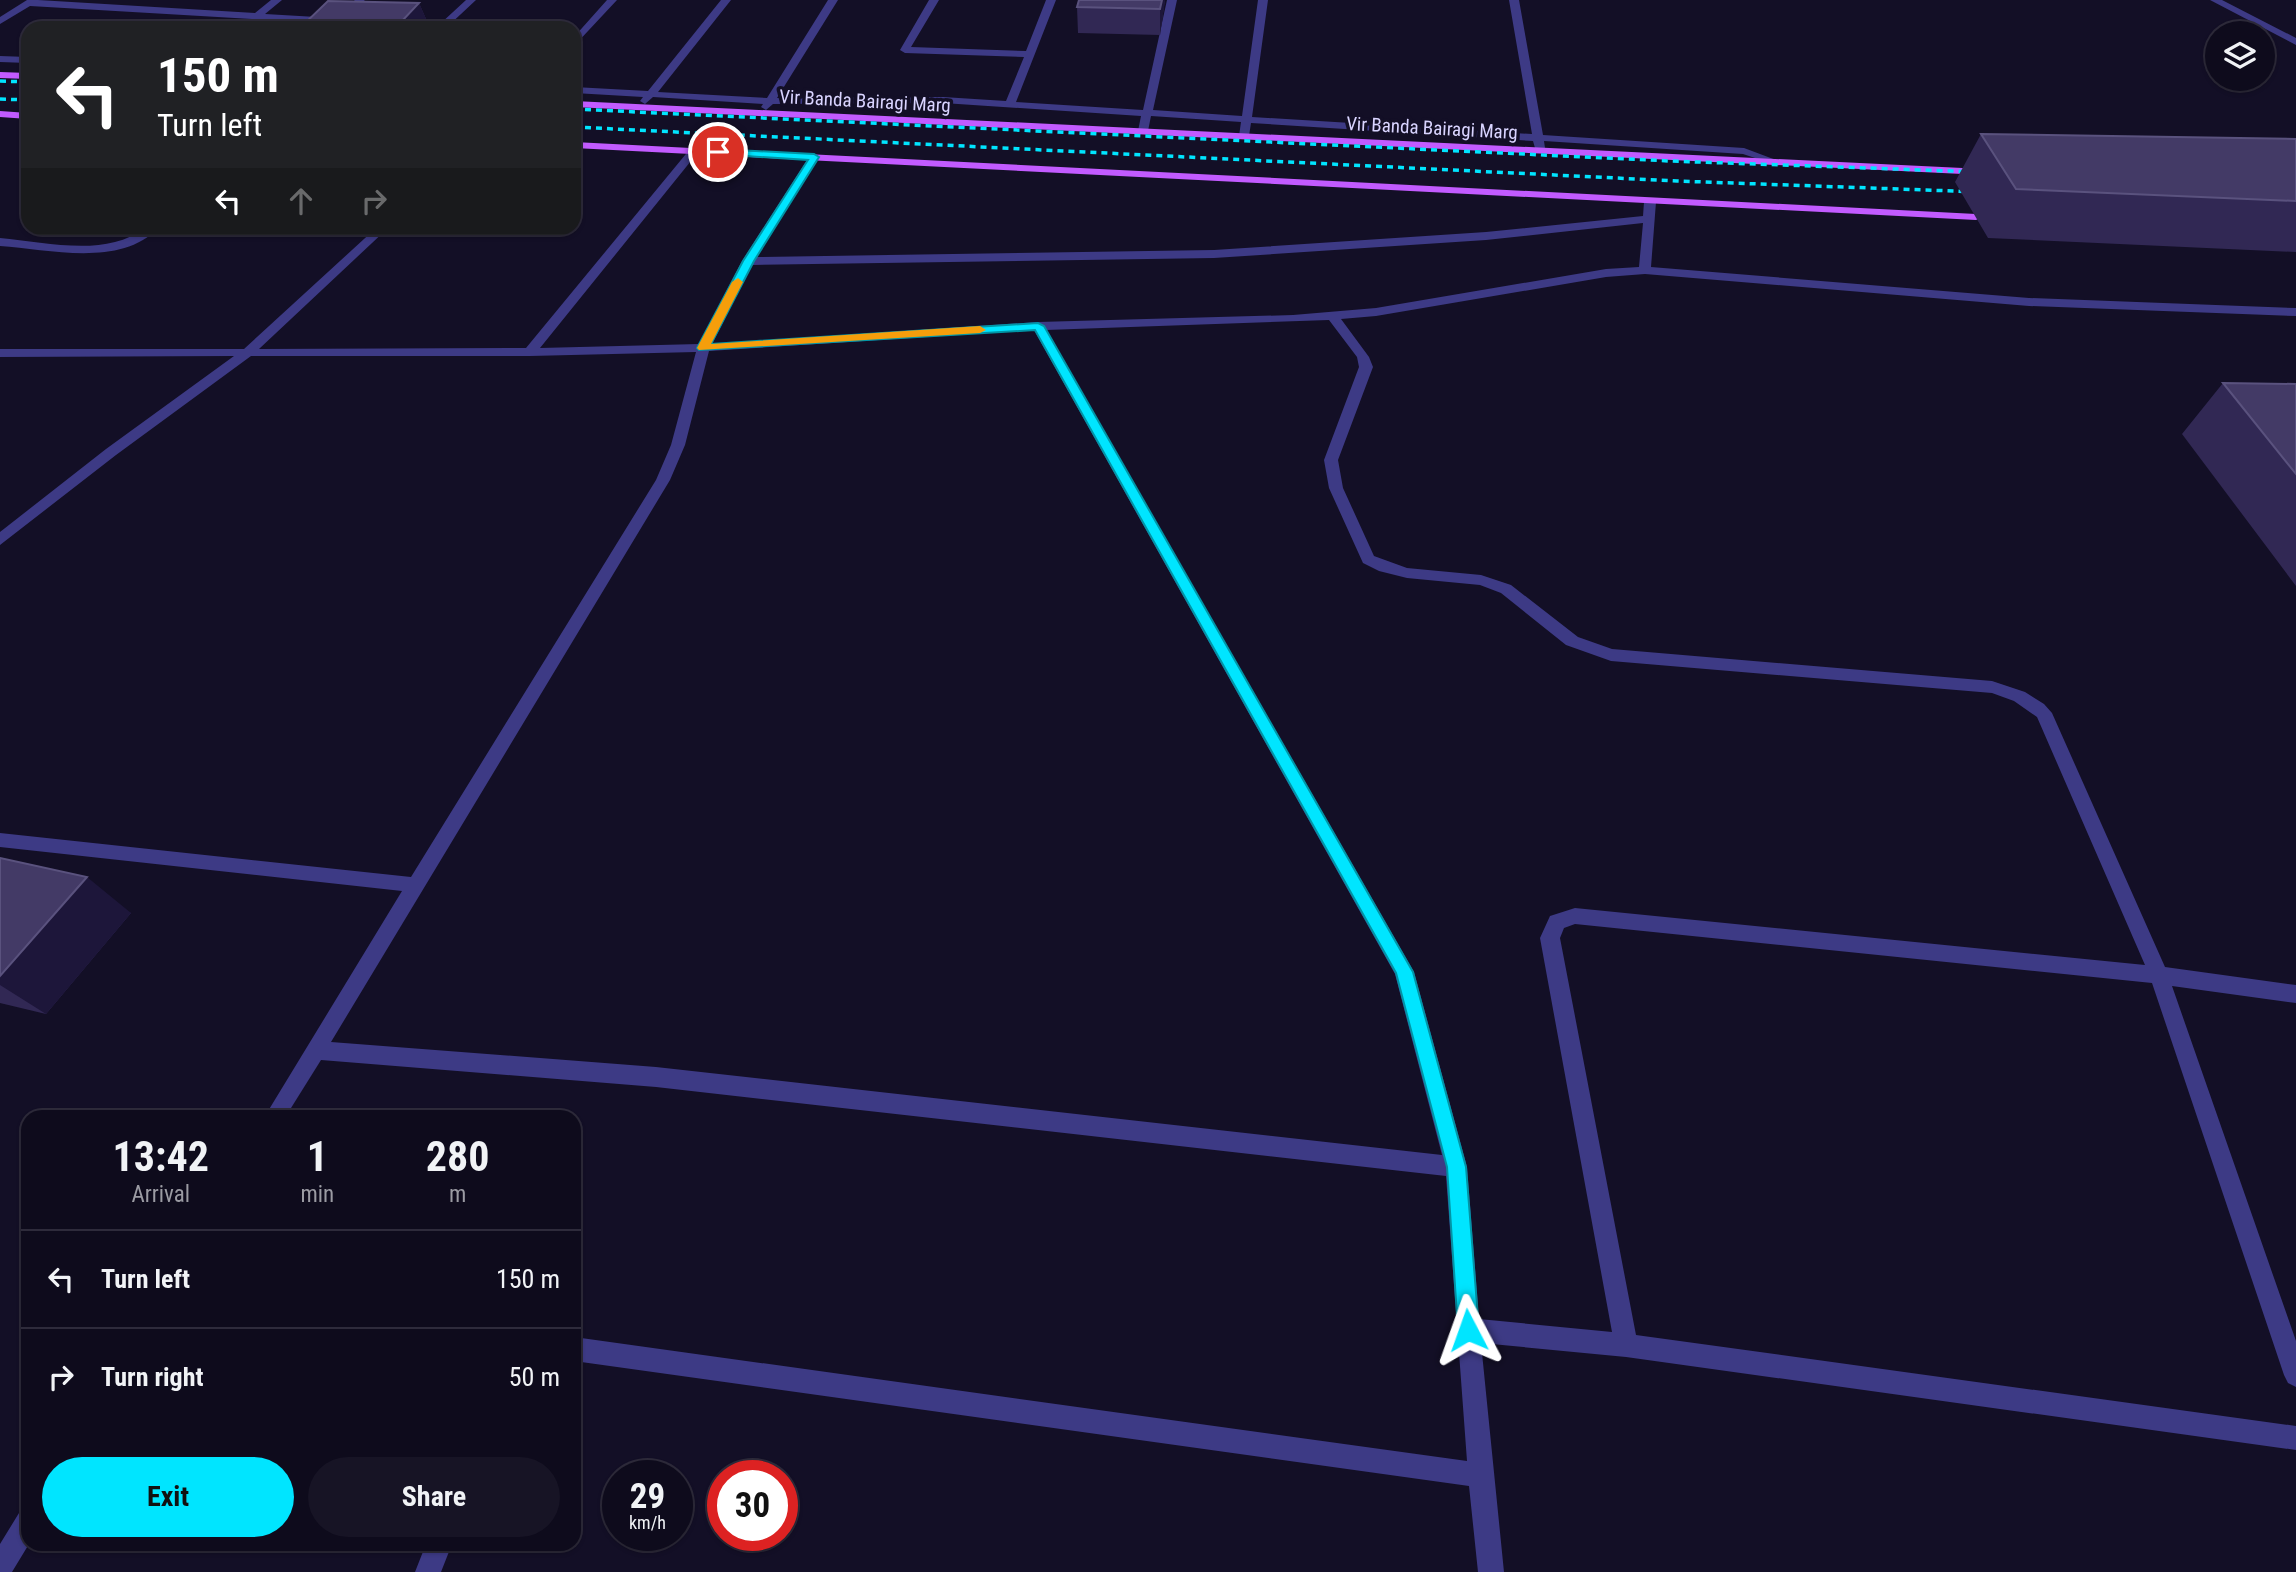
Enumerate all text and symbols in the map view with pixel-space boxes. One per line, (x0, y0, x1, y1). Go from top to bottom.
map controls (2205, 21, 2275, 91)
button: layers (2205, 21, 2275, 91)
text: 150 m (157, 47, 279, 104)
icon: left (42, 49, 133, 140)
street label: Vir Banda Bairagi Marg (779, 85, 951, 117)
text: Turn left (157, 106, 262, 144)
street label: Vir Banda Bairagi Marg (1346, 112, 1518, 144)
pin (688, 122, 748, 182)
icon: arrive (699, 133, 737, 171)
icon: left (209, 182, 247, 220)
icon: ahead (282, 182, 320, 220)
icon: right (355, 182, 393, 220)
text: 13:42 (113, 1132, 209, 1181)
text: 1 (307, 1132, 328, 1181)
text: 280 (426, 1132, 489, 1181)
text: Arrival (131, 1181, 190, 1208)
text: min (300, 1181, 334, 1208)
text: m (449, 1181, 466, 1208)
icon: left (42, 1260, 80, 1298)
text: Turn left (101, 1264, 190, 1294)
text: 150 m (496, 1264, 560, 1294)
position arrow (1431, 1293, 1505, 1367)
icon: right (42, 1358, 80, 1396)
text: Turn right (101, 1362, 203, 1392)
text: 50 m (509, 1362, 560, 1392)
button: Exit (42, 1457, 294, 1537)
button: Share (308, 1457, 560, 1537)
speed limit sign: 30 (707, 1460, 798, 1551)
text: 29 (630, 1476, 665, 1517)
text: km/h (629, 1512, 666, 1533)

